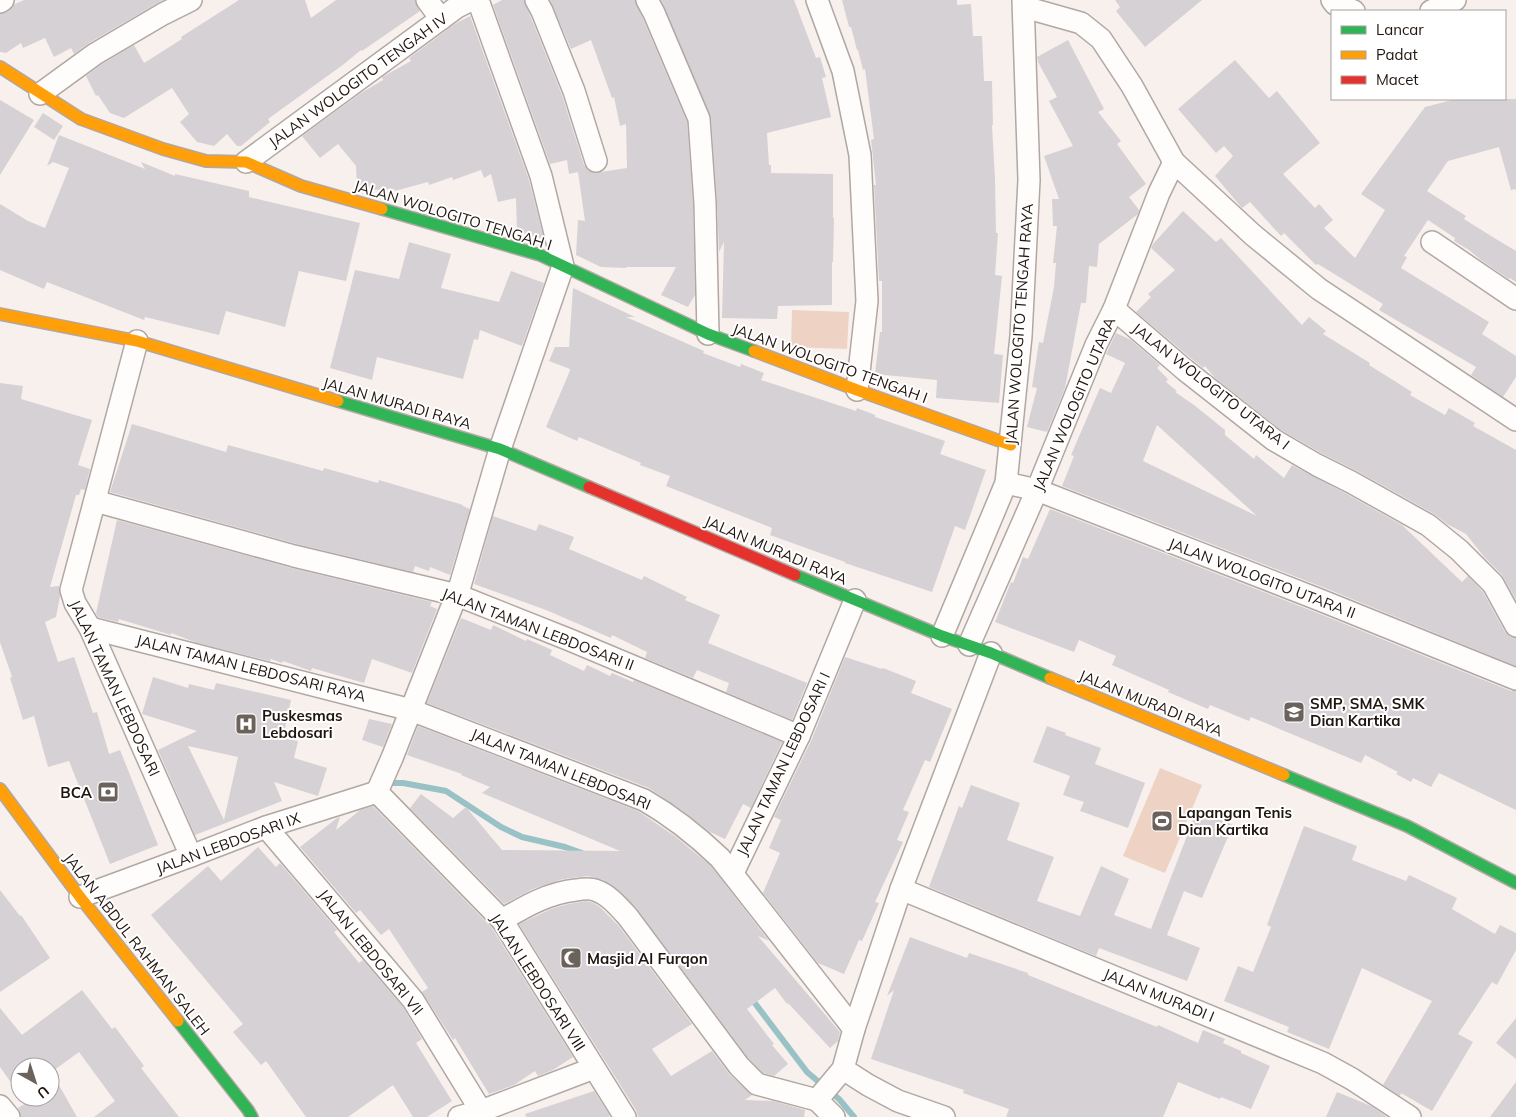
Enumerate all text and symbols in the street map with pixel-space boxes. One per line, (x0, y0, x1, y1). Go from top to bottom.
street label: JALAN WOLOGITO TENGAH IV (265, 8, 452, 151)
legend (1331, 10, 1506, 100)
text: Lancar (1376, 20, 1424, 39)
text: Padat (1376, 45, 1418, 64)
text: Macet (1376, 70, 1419, 89)
street label: JALAN WOLOGITO TENGAH I (352, 176, 554, 254)
street label: JALAN WOLOGITO TENGAH RAYA (1001, 203, 1037, 445)
street label: JALAN WOLOGITO UTARA (1029, 314, 1119, 494)
street label: JALAN WOLOGITO TENGAH I (730, 319, 930, 407)
street label: JALAN WOLOGITO UTARA I (1128, 319, 1294, 453)
street label: JALAN MURADI RAYA (321, 373, 473, 433)
street label: JALAN MURADI RAYA (702, 511, 850, 589)
street label: JALAN WOLOGITO UTARA II (1166, 534, 1358, 622)
street label: JALAN TAMAN LEBDOSARI II (439, 584, 637, 674)
street label: JALAN TAMAN LEBDOSARI (66, 597, 164, 779)
street label: JALAN TAMAN LEBDOSARI RAYA (134, 630, 368, 706)
street label: JALAN MURADI RAYA (1076, 665, 1226, 741)
street label: JALAN TAMAN LEBDOSARI I (732, 669, 834, 859)
place label: SMP, SMA, SMK Dian Kartika (1310, 694, 1426, 730)
school or university icon: SMP, SMA, SMK Dian Kartika (1282, 700, 1306, 724)
place label: Puskesmas Lebdosari (262, 706, 343, 742)
hospital icon: Puskesmas Lebdosari (234, 712, 258, 736)
street label: JALAN TAMAN LEBDOSARI (468, 724, 654, 814)
bank icon: BCA (96, 780, 120, 804)
place label: BCA (60, 783, 93, 802)
place label: Lapangan Tenis Dian Kartika (1178, 803, 1292, 839)
street label: JALAN LEBDOSARI IX (153, 808, 303, 878)
sports icon: Lapangan Tenis Dian Kartika (1150, 809, 1174, 833)
street label: JALAN ABDUL RAHMAN SALEH (60, 849, 214, 1039)
street label: JALAN LEBDOSARI VII (314, 885, 428, 1019)
street label: JALAN LEBDOSARI VIII (486, 909, 590, 1055)
mosque icon: Masjid Al Furqon (559, 946, 583, 970)
place label: Masjid Al Furqon (587, 949, 708, 968)
street label: JALAN MURADI I (1101, 964, 1217, 1026)
north arrow (10, 1057, 60, 1107)
text: U (33, 1082, 53, 1102)

